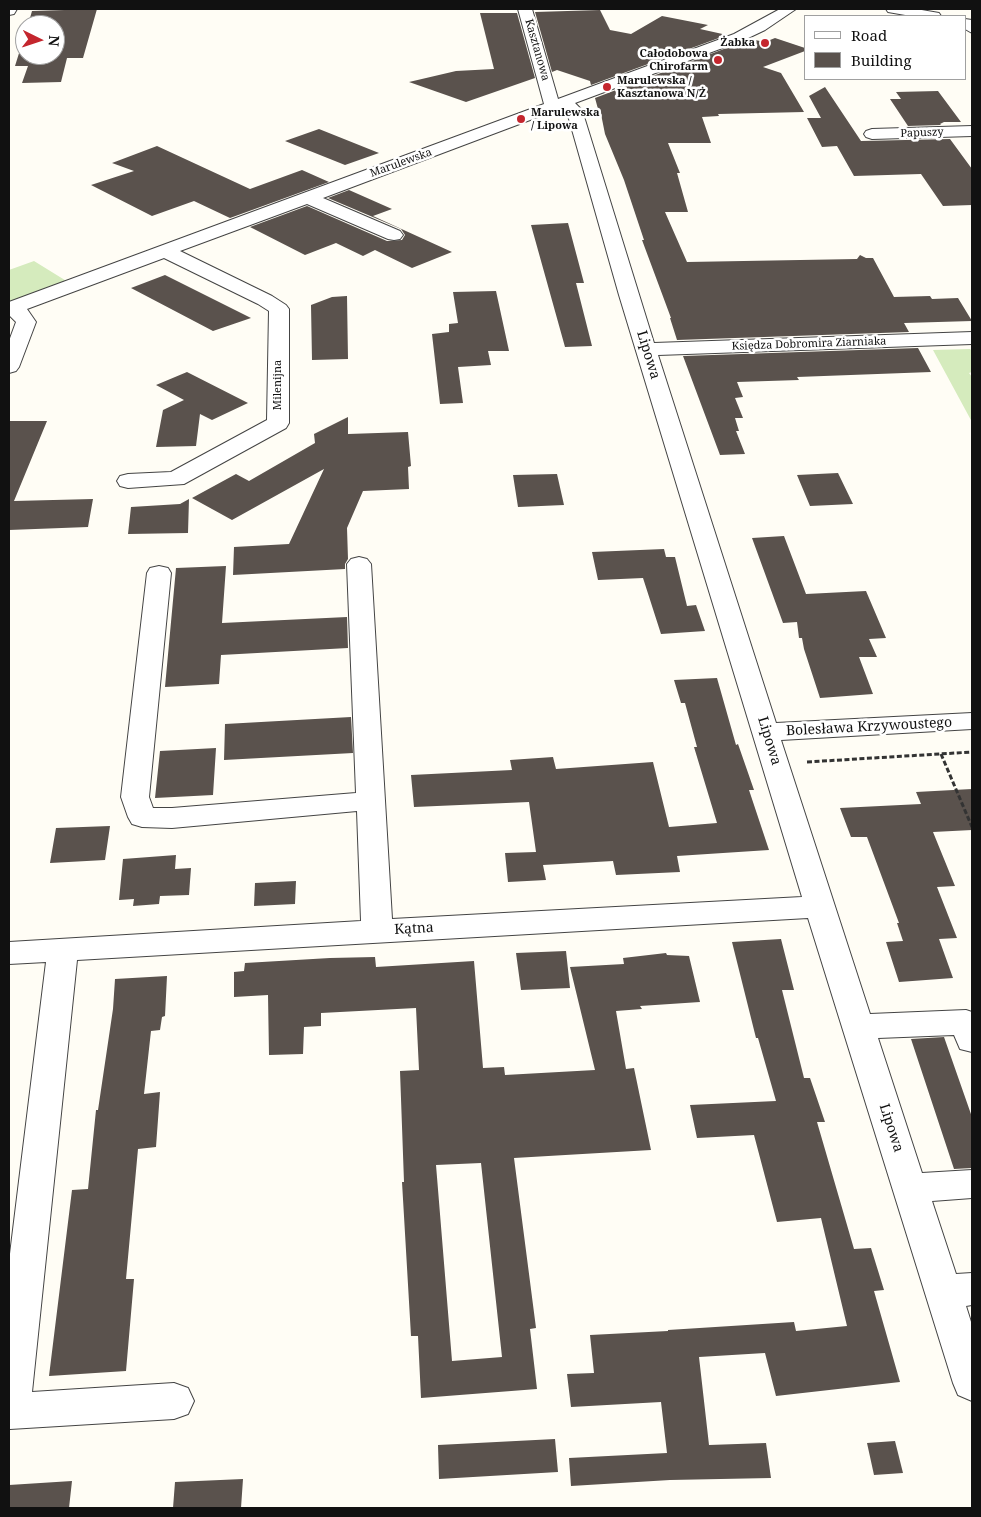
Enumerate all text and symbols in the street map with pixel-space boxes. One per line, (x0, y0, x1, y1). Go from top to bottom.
north arrow (15, 15, 65, 65)
legend (804, 15, 966, 80)
street label: Kasztanowa (522, 18, 552, 82)
text: Road (851, 25, 887, 45)
text: N (45, 35, 64, 47)
place label: Żabka (720, 36, 755, 50)
marker: Żabka (759, 37, 771, 49)
place label: Całodobowa Chirofarm (640, 47, 708, 73)
text: Building (851, 50, 912, 70)
marker: Całodobowa Chirofarm (712, 54, 724, 66)
place label: Marulewska / Kasztanowa N/Ż (617, 74, 706, 100)
marker: Marulewska / Kasztanowa N/Ż (601, 81, 613, 93)
place label: Marulewska / Lipowa (531, 106, 600, 132)
marker: Marulewska / Lipowa (515, 113, 527, 125)
street label: Papuszy (900, 126, 944, 140)
street label: Marulewska (368, 146, 434, 180)
street label: Lipowa (633, 329, 663, 381)
street label: Księdza Dobromira Ziarniaka (731, 335, 887, 353)
street label: Milenijna (271, 360, 285, 410)
street label: Bolesława Krzywoustego (786, 714, 952, 740)
street label: Lipowa (754, 715, 784, 767)
street label: Kątna (394, 920, 434, 938)
street label: Lipowa (875, 1102, 907, 1154)

